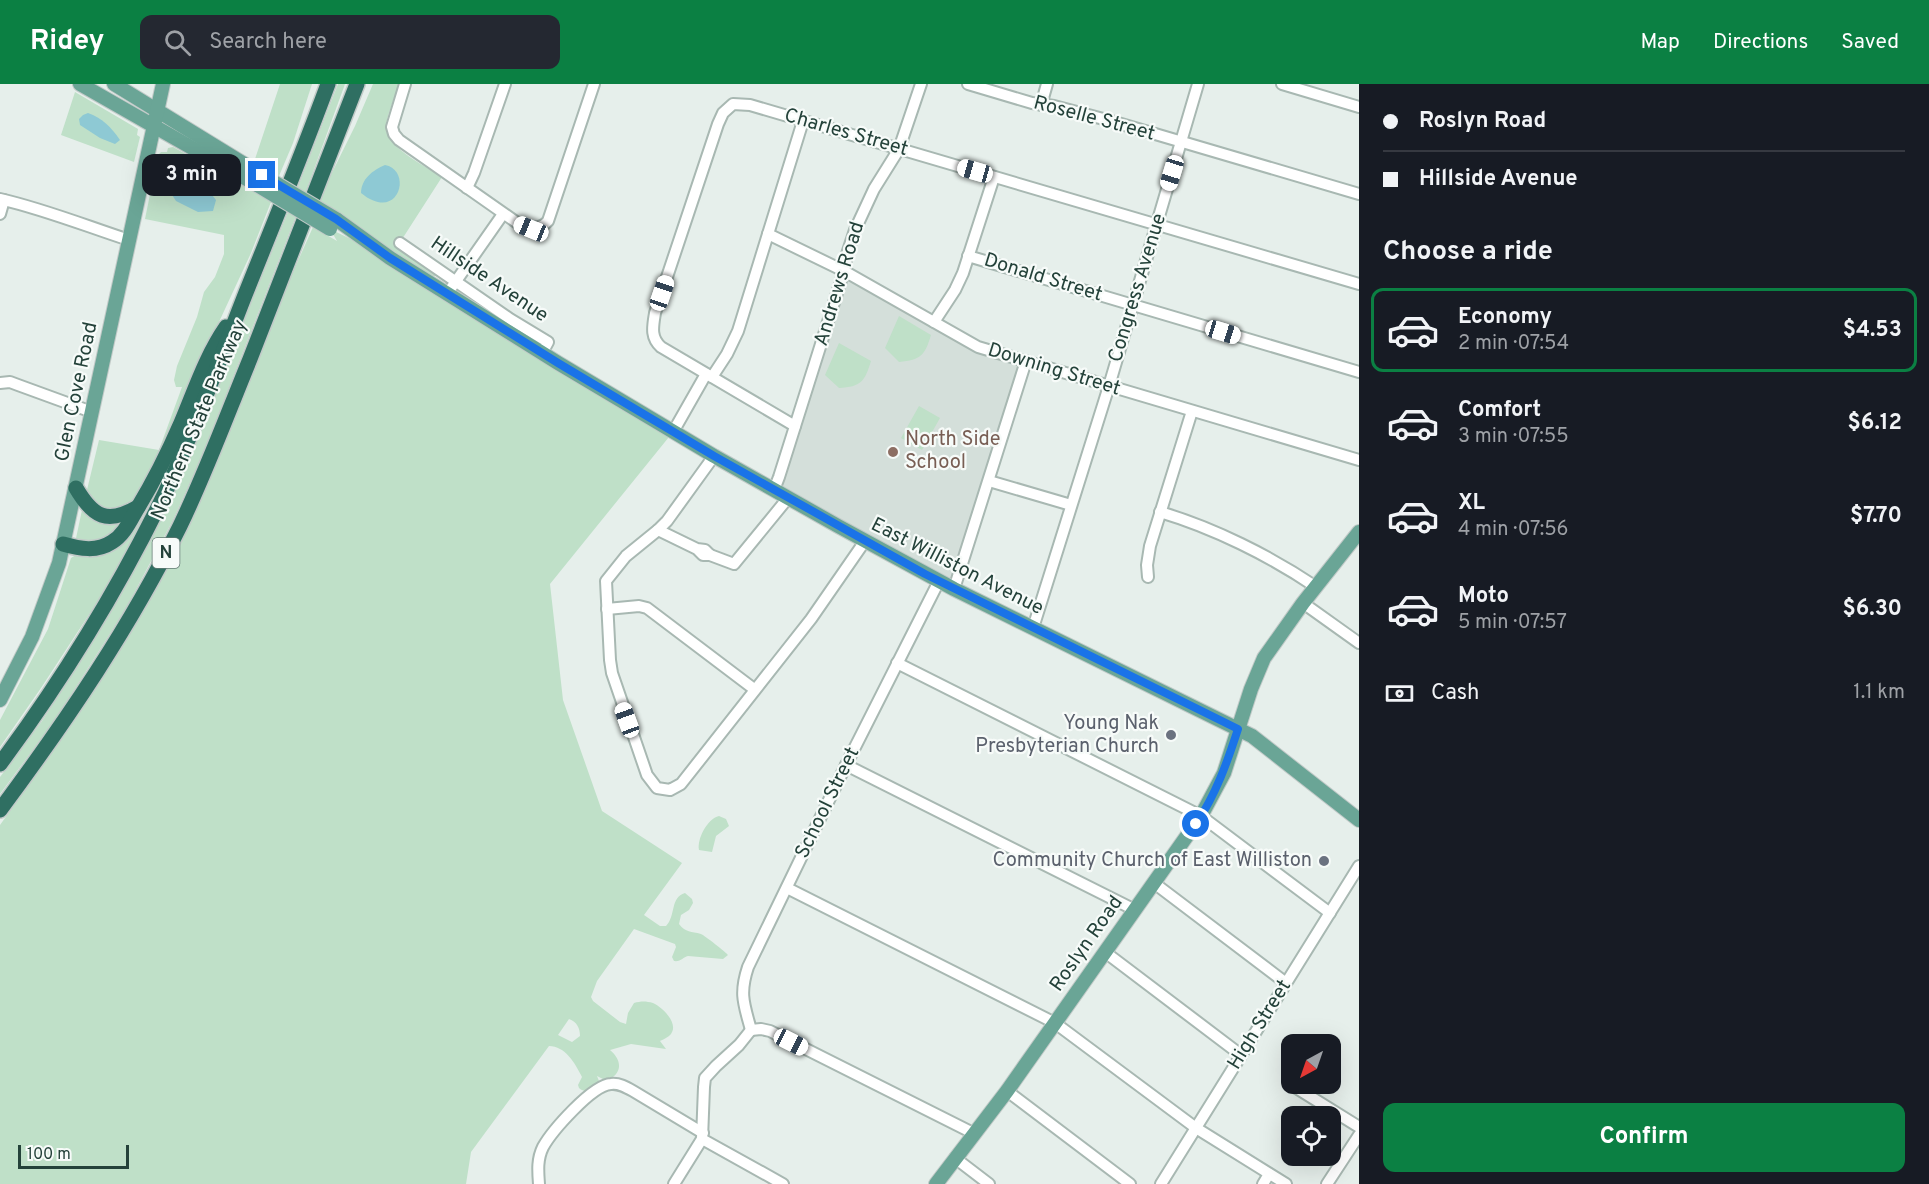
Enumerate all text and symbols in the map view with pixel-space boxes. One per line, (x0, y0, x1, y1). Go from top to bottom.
search box (140, 15, 560, 69)
text: Ridey (30, 24, 104, 60)
icon: search (161, 26, 194, 59)
text: Search here (209, 29, 327, 56)
text: Map (1640, 29, 1680, 56)
text: Directions (1713, 29, 1808, 56)
text: Saved (1841, 29, 1899, 56)
street label: Roselle Street (1030, 90, 1158, 148)
street label: Charles Street (781, 103, 911, 163)
text: Roslyn Road (1419, 108, 1546, 135)
car (1158, 153, 1186, 193)
callout: 3 min (142, 154, 241, 196)
car (955, 157, 995, 185)
route end (248, 161, 275, 188)
text: 3 min (165, 162, 218, 188)
text: Hillside Avenue (1419, 166, 1577, 193)
street label: Congress Avenue (1103, 210, 1173, 366)
car (511, 214, 551, 244)
street label: Andrews Road (809, 219, 871, 349)
street label: Hillside Avenue (425, 231, 553, 329)
text: Choose a ride (1383, 235, 1553, 269)
street label: Donald Street (981, 248, 1105, 308)
car (648, 273, 676, 313)
icon: car (1386, 303, 1440, 357)
text: Economy (1458, 304, 1552, 331)
street label: Northern State Parkway (146, 316, 254, 524)
text: $4.53 (1843, 317, 1902, 344)
car (1203, 318, 1243, 346)
street label: Glen Cove Road (50, 320, 104, 464)
text: 2 min · 07:54 (1458, 331, 1569, 357)
street label: Downing Street (984, 337, 1124, 403)
icon: car (1386, 396, 1440, 450)
text: Comfort (1458, 397, 1541, 424)
text: $6.12 (1848, 410, 1902, 437)
text: 3 min · 07:55 (1458, 424, 1569, 450)
place label: North Side School (905, 427, 1001, 476)
marker: North Side School (886, 445, 900, 459)
icon: car (1386, 489, 1440, 543)
text: XL (1458, 490, 1485, 517)
text: $7.70 (1850, 503, 1902, 530)
street label: East Williston Avenue (866, 512, 1048, 622)
text: 4 min · 07:56 (1458, 517, 1569, 543)
road number: N (152, 538, 180, 568)
icon: car (1386, 582, 1440, 636)
text: Moto (1458, 583, 1509, 610)
text: $6.30 (1843, 596, 1902, 623)
text: 5 min · 07:57 (1458, 610, 1567, 636)
icon: cash (1383, 677, 1416, 710)
text: Cash (1431, 680, 1480, 707)
text: 1.1 km (1853, 680, 1905, 706)
car (612, 700, 642, 740)
place label: Young Nak Presbyterian Church (975, 711, 1159, 760)
marker: Young Nak Presbyterian Church (1164, 728, 1178, 742)
street label: School Street (790, 743, 866, 863)
route start (1182, 810, 1209, 837)
place label: Community Church of East Williston (993, 848, 1312, 874)
marker: Community Church of East Williston (1317, 854, 1331, 868)
street label: Roslyn Road (1044, 891, 1130, 997)
street label: High Street (1222, 975, 1298, 1075)
car (771, 1026, 811, 1058)
north arrow (1281, 1034, 1341, 1094)
map controls (1281, 1034, 1341, 1166)
button: Confirm (1383, 1103, 1905, 1172)
button: locate (1281, 1106, 1341, 1166)
scale bar (18, 1142, 129, 1170)
text: 100 m (27, 1145, 71, 1165)

